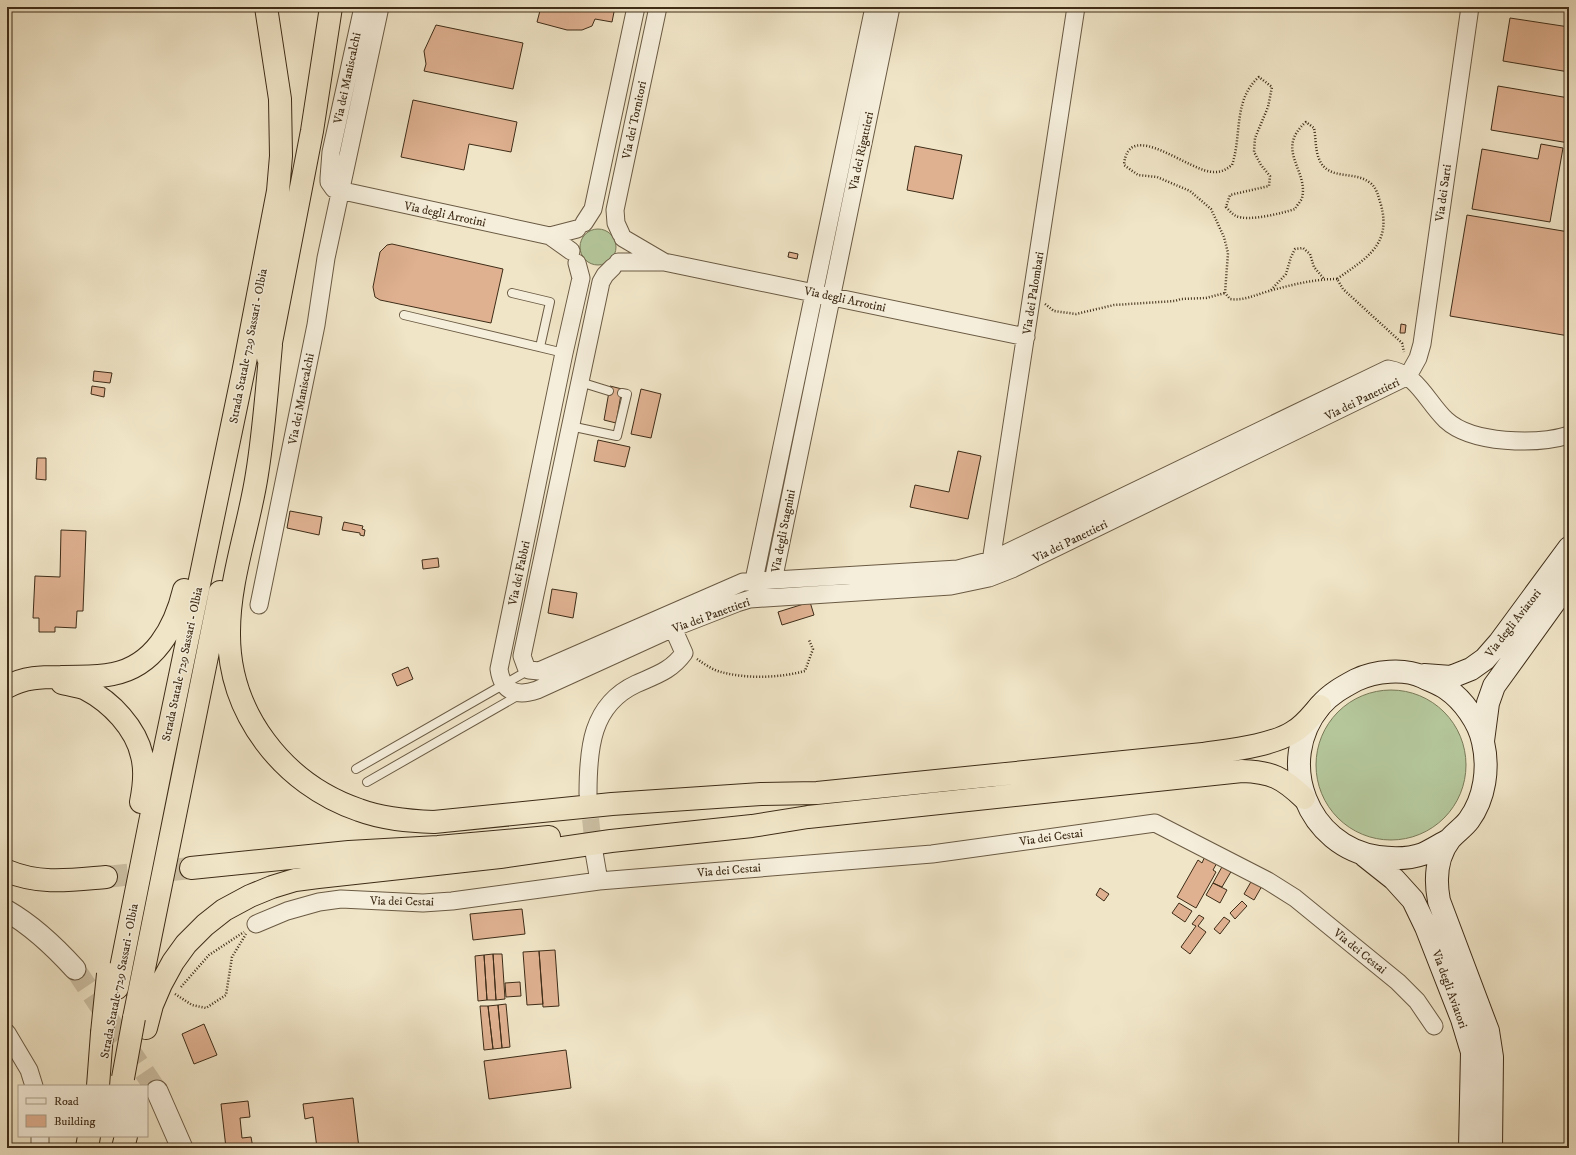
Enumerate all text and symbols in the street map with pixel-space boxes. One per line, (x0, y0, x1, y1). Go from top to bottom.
street label: Via dei Maniscalchi (330, 31, 364, 126)
street label: Via dei Tornitori (619, 80, 650, 162)
street label: Via dei Rigattieri (846, 110, 877, 193)
street label: Via dei Sarti (1432, 163, 1455, 224)
street label: Via degli Arrotini (402, 198, 487, 230)
street label: Via dei Palombari (1019, 251, 1047, 337)
street label: Strada Statale 729 Sassari - Olbia (226, 267, 271, 425)
street label: Via degli Arrotini (802, 283, 887, 315)
street label: Via dei Maniscalchi (285, 352, 318, 447)
street label: Via dei Panettieri (1321, 375, 1402, 424)
street label: Via degli Stagnini (768, 488, 799, 575)
street label: Via dei Panettieri (1029, 517, 1110, 566)
street label: Via dei Fabbri (505, 539, 534, 608)
street label: Strada Statale 729 Sassari - Olbia (159, 585, 206, 743)
street label: Via degli Aviatori (1481, 586, 1545, 661)
street label: Via dei Panettieri (669, 594, 752, 637)
street label: Via dei Cestai (1017, 826, 1084, 850)
street label: Via dei Cestai (696, 860, 762, 881)
street label: Via dei Cestai (369, 893, 434, 910)
street label: Strada Statale 729 Sassari - Olbia (97, 902, 142, 1060)
street label: Via dei Cestai (1329, 925, 1389, 977)
street label: Via degli Aviatori (1428, 947, 1471, 1030)
legend (18, 1085, 148, 1137)
text: Road (54, 1094, 79, 1109)
text: Building (54, 1114, 95, 1129)

